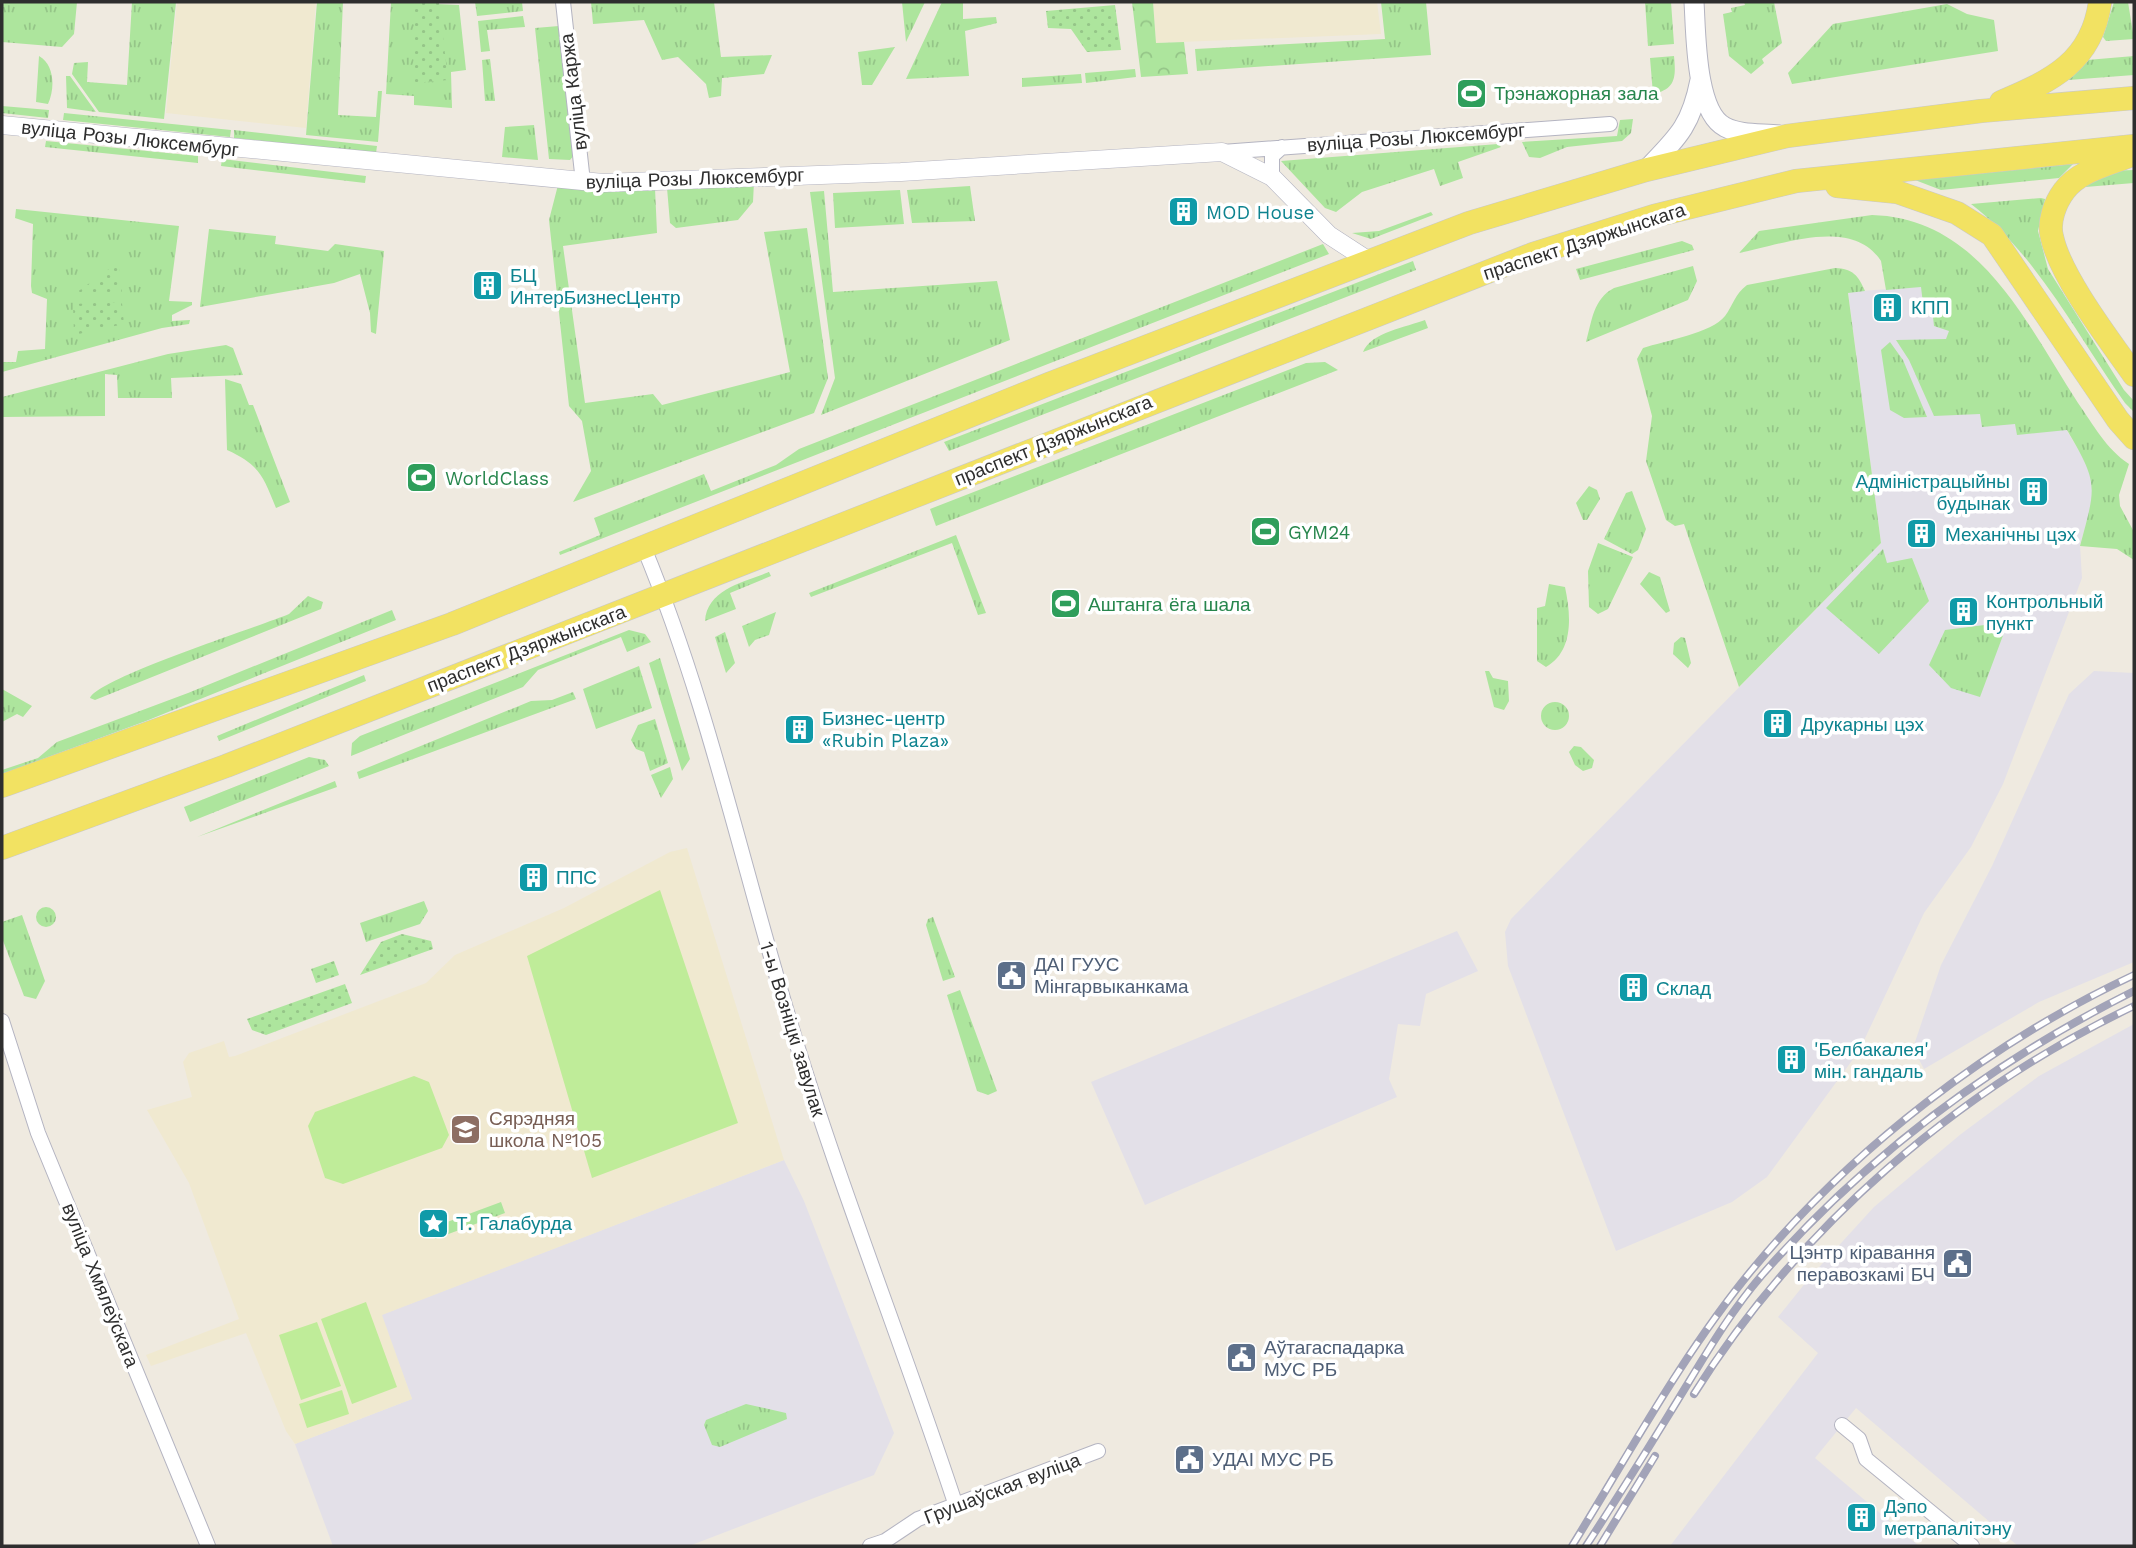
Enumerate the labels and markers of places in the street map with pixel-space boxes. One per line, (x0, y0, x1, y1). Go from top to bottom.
sports icon: Трэнажорная зала (1454, 76, 1488, 110)
place label: Трэнажорная зала (1494, 82, 1659, 105)
building icon: MOD House (1166, 195, 1200, 229)
place label: MOD House (1206, 201, 1315, 224)
place label: БЦ ИнтерБизнесЦентр (510, 264, 681, 309)
building icon: БЦ ИнтерБизнесЦентр (470, 269, 504, 303)
building icon: КПП (1871, 290, 1905, 324)
place label: КПП (1911, 296, 1949, 319)
sports icon: WorldClass (405, 461, 439, 495)
place label: WorldClass (445, 467, 549, 490)
place label: Адміністрацыйны будынак (1856, 470, 2011, 515)
building icon: Адміністрацыйны будынак (2016, 475, 2050, 509)
sports icon: GYM24 (1248, 515, 1282, 549)
building icon: Механічны цэх (1905, 517, 1939, 551)
place label: GYM24 (1288, 521, 1350, 544)
place label: Механічны цэх (1945, 523, 2077, 546)
sports icon: Аштанга ёга шала (1048, 587, 1082, 621)
place label: Контрольный пункт (1986, 590, 2103, 635)
place label: Аштанга ёга шала (1088, 593, 1251, 616)
building icon: Контрольный пункт (1946, 595, 1980, 629)
place label: Бизнес-центр «Rubin Plaza» (822, 707, 949, 752)
building icon: Друкарны цэх (1761, 707, 1795, 741)
building icon: Бизнес-центр «Rubin Plaza» (782, 712, 816, 746)
place label: Друкарны цэх (1801, 713, 1925, 736)
building icon: ППС (516, 860, 550, 894)
place label: ППС (556, 866, 597, 889)
place label: ДАІ ГУУС Мінгарвыканкама (1034, 953, 1189, 998)
public building icon: ДАІ ГУУС Мінгарвыканкама (994, 958, 1028, 992)
building icon: Склад (1616, 971, 1650, 1005)
place label: Склад (1656, 977, 1711, 1000)
place label: 'Белбакалея' мін. гандаль (1814, 1038, 1929, 1083)
building icon: 'Белбакалея' мін. гандаль (1774, 1043, 1808, 1077)
place label: Сярэдняя школа №105 (489, 1107, 602, 1152)
school or university icon: Сярэдняя школа №105 (449, 1112, 483, 1146)
place icon: Т. Галабурда (416, 1206, 450, 1240)
place label: Т. Галабурда (456, 1212, 573, 1235)
place label: Цэнтр кіравання перавозкамі БЧ (1790, 1241, 1935, 1286)
public building icon: Цэнтр кіравання перавозкамі БЧ (1941, 1246, 1975, 1280)
place label: Аўтагаспадарка МУС РБ (1264, 1336, 1405, 1381)
public building icon: Аўтагаспадарка МУС РБ (1224, 1341, 1258, 1375)
public building icon: УДАІ МУС РБ (1172, 1442, 1206, 1476)
place label: УДАІ МУС РБ (1212, 1448, 1334, 1471)
place label: Дэпо метрапалітэну (1884, 1495, 2012, 1540)
building icon: Дэпо метрапалітэну (1844, 1500, 1878, 1534)

